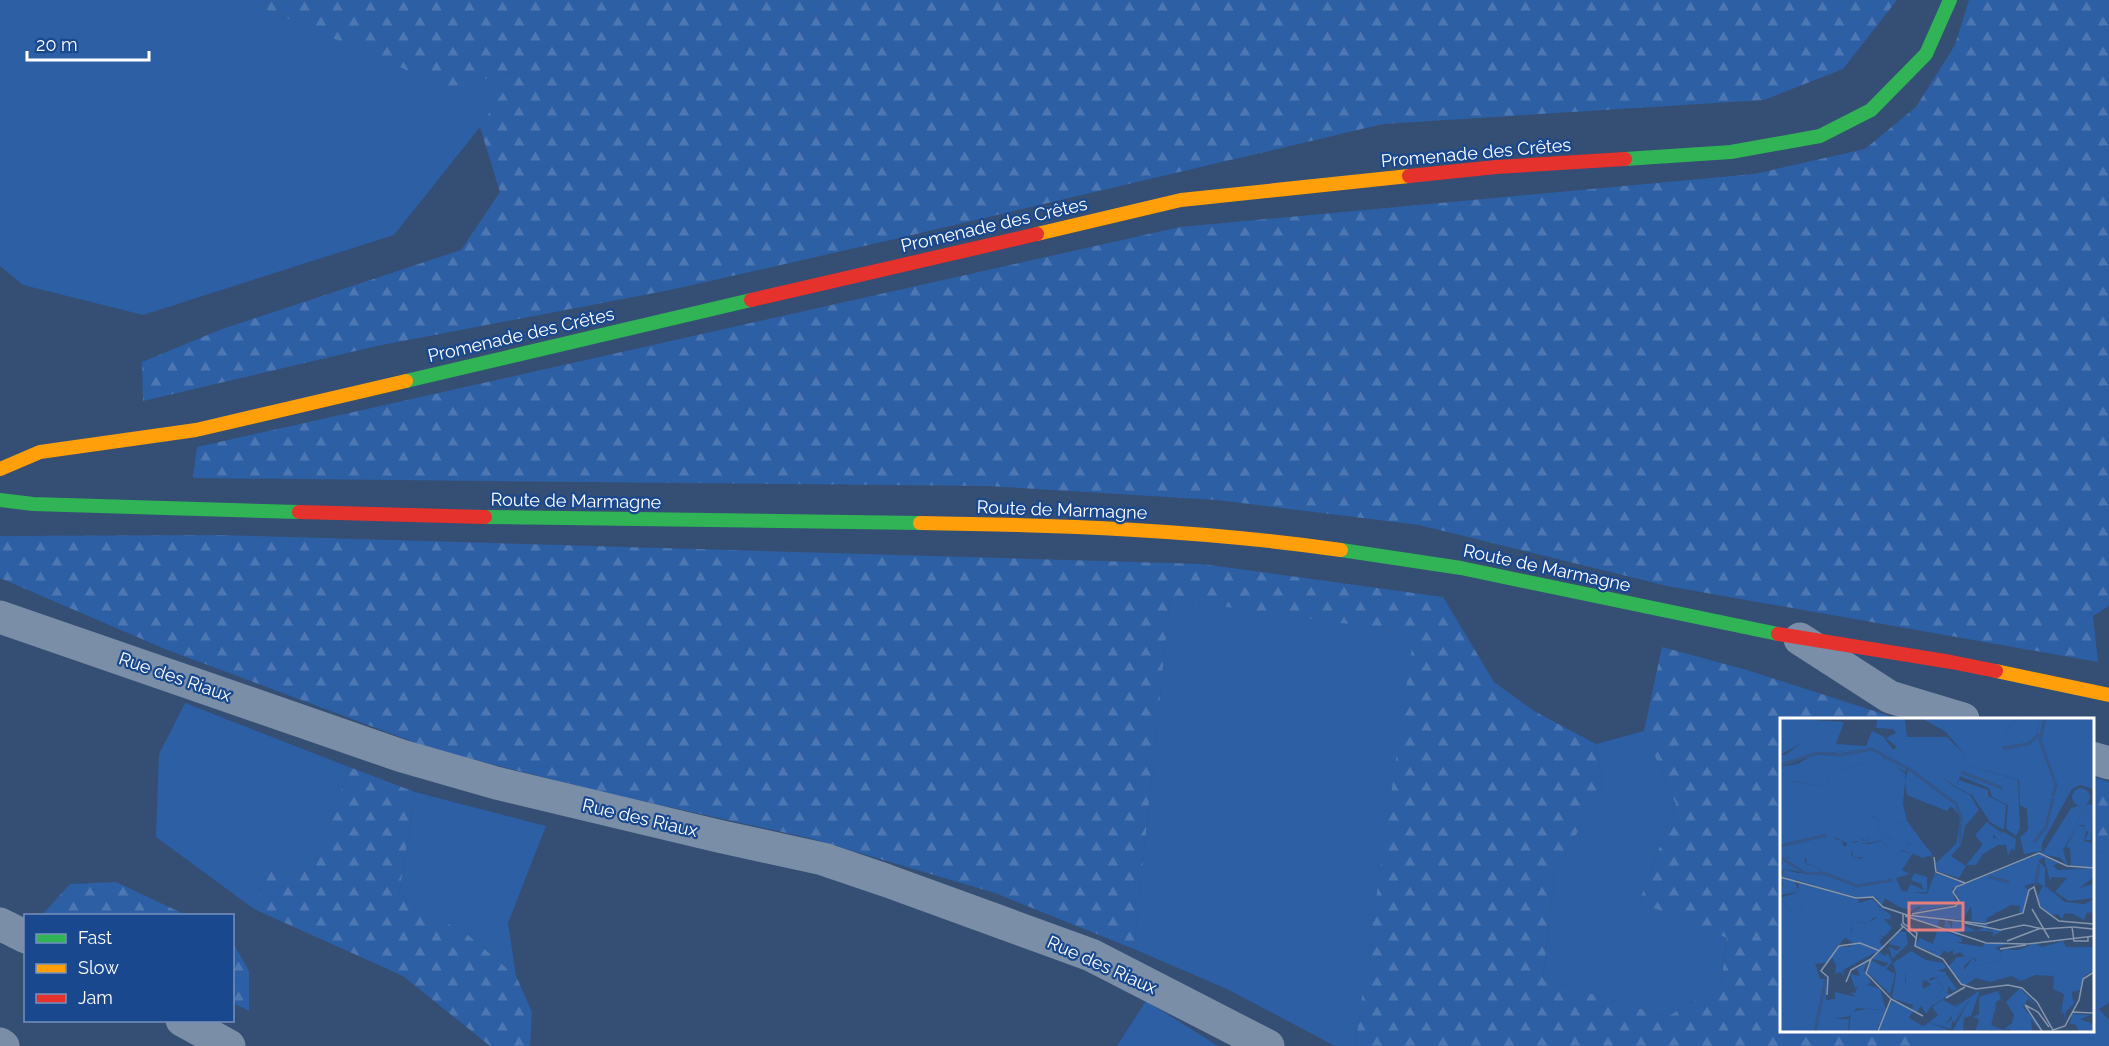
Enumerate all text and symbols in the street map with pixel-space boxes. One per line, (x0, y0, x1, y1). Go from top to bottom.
scale bar (27, 24, 148, 62)
text: 20 m (36, 34, 78, 55)
street label: Promenade des Crêtes (1380, 134, 1572, 171)
street label: Promenade des Crêtes (899, 193, 1089, 256)
street label: Promenade des Crêtes (426, 303, 616, 366)
street label: Route de Marmagne (491, 489, 662, 512)
street label: Route de Marmagne (976, 496, 1148, 523)
street label: Route de Marmagne (1461, 540, 1633, 596)
street label: Rue des Riaux (116, 647, 234, 706)
inset map (1780, 718, 2094, 1031)
street label: Rue des Riaux (580, 794, 700, 841)
legend (24, 914, 234, 1022)
text: Fast (78, 927, 112, 948)
street label: Rue des Riaux (1044, 931, 1160, 998)
text: Slow (78, 957, 119, 978)
text: Jam (78, 987, 113, 1008)

